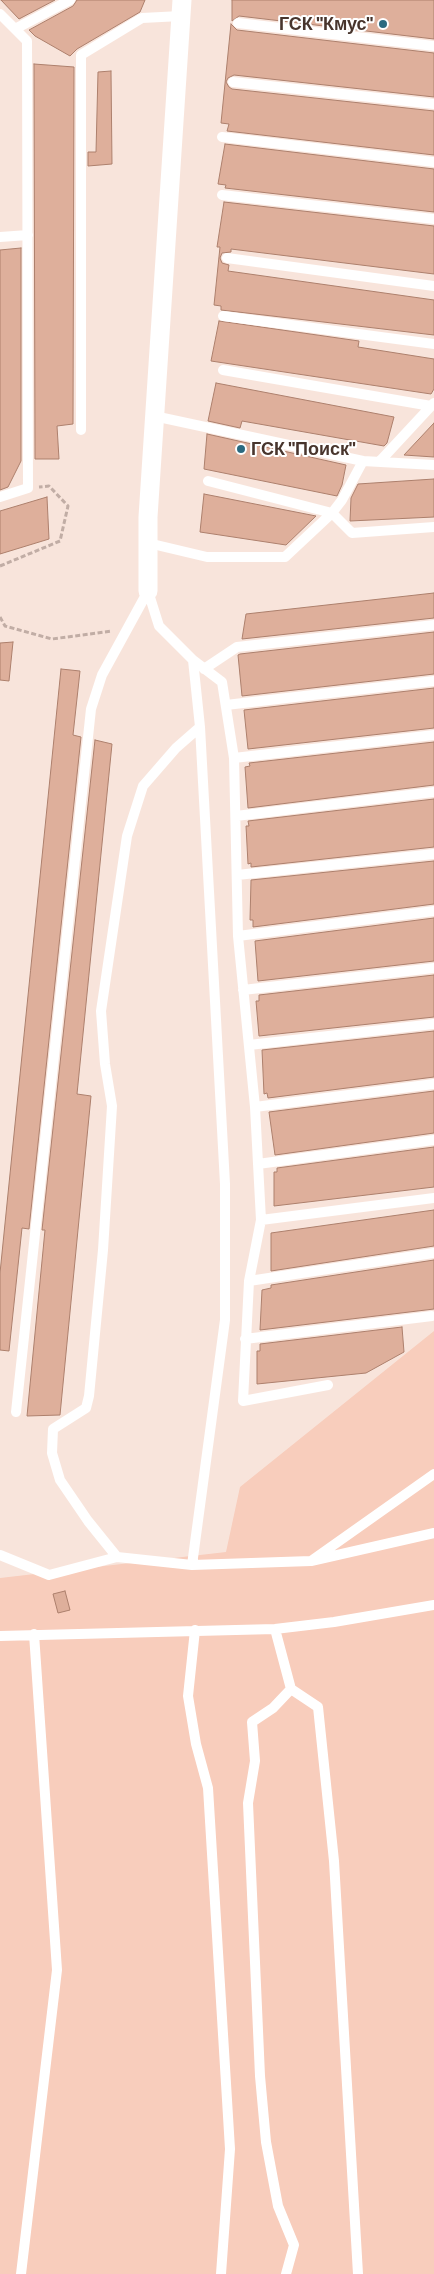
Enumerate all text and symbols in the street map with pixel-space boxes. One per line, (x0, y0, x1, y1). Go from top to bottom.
place label: ГСК "Кмус" (279, 13, 373, 35)
marker: ГСК "Кмус" (377, 18, 389, 30)
place label: ГСК "Поиск" (251, 438, 355, 460)
marker: ГСК "Поиск" (235, 443, 247, 455)

